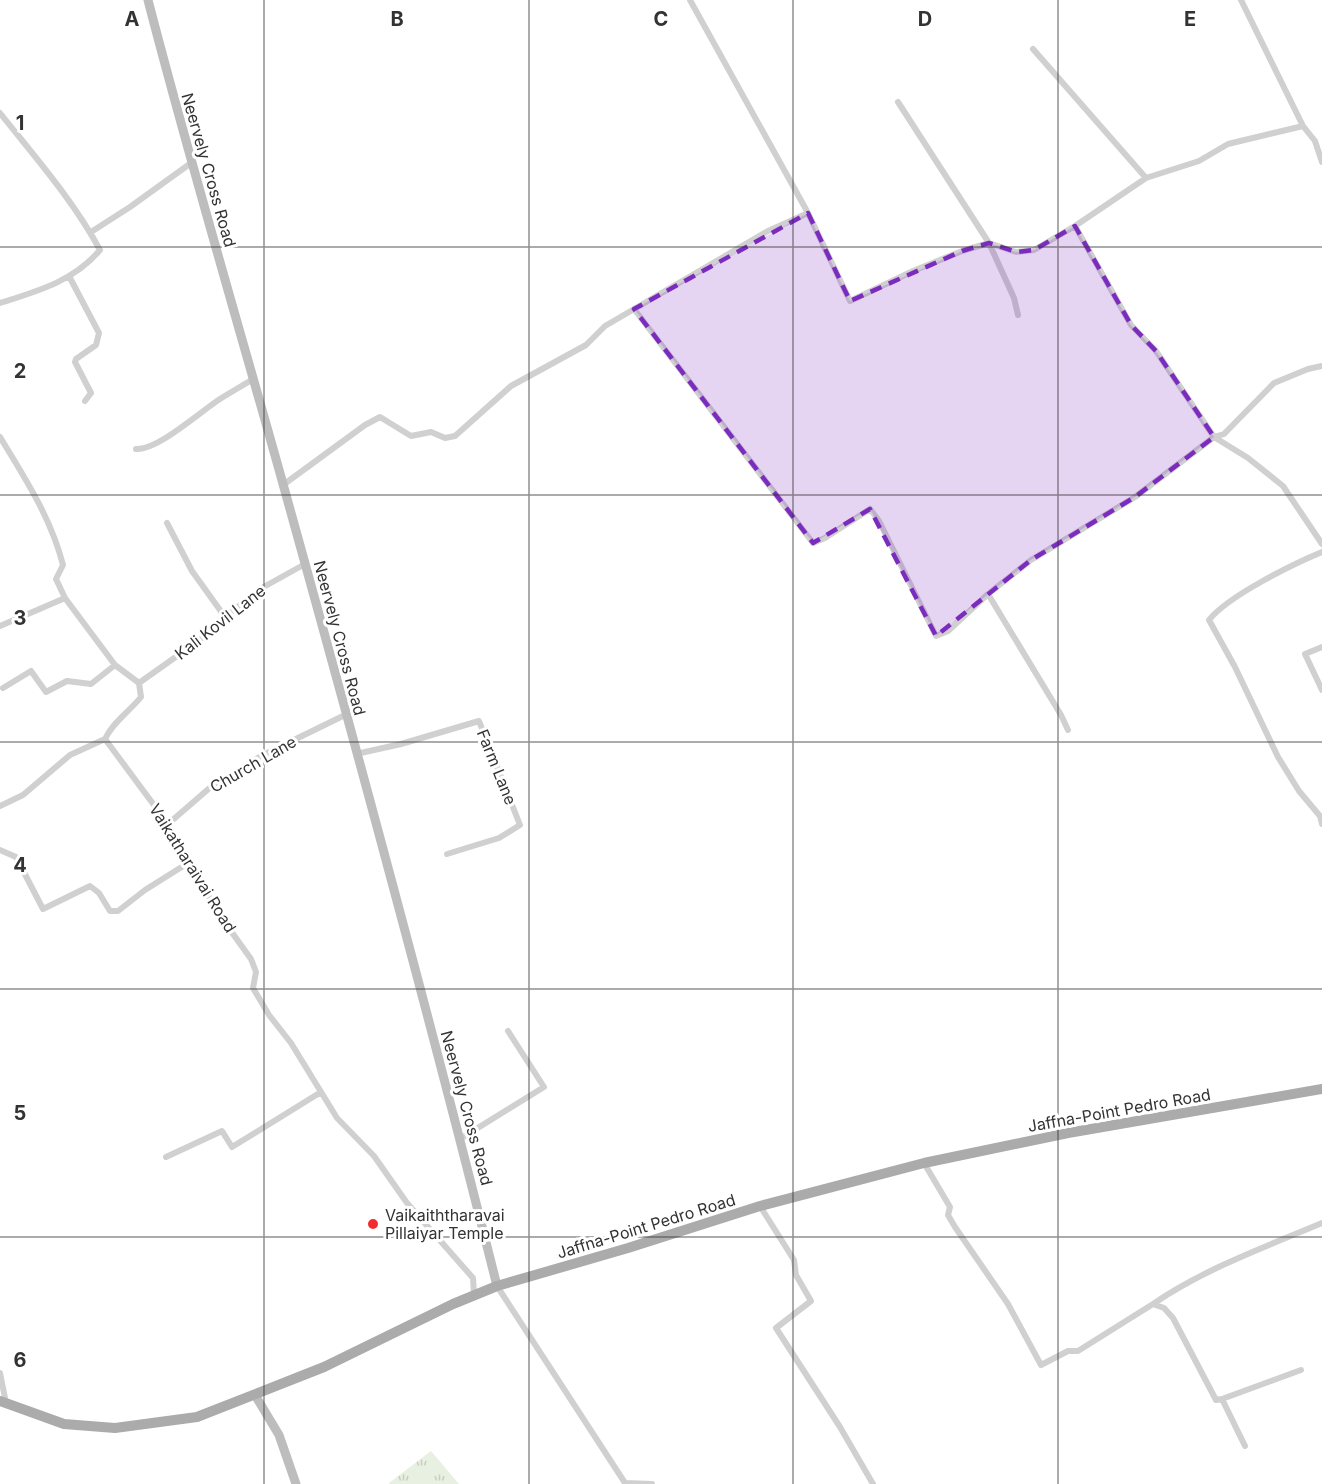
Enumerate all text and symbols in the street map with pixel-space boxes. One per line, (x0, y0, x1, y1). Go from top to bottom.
text: A (125, 7, 140, 31)
text: B (390, 7, 404, 31)
text: C (654, 7, 668, 31)
text: D (918, 7, 932, 31)
text: E (1184, 7, 1196, 31)
street label: Neervely Cross Road (177, 91, 241, 249)
text: 1 (16, 111, 24, 135)
text: 2 (14, 359, 26, 383)
street label: Neervely Cross Road (310, 558, 370, 718)
street label: Kali Kovil Lane (171, 580, 269, 664)
text: 3 (14, 606, 26, 630)
street label: Farm Lane (473, 726, 521, 808)
street label: Church Lane (206, 731, 300, 797)
street label: Vaikatharaivai Road (145, 800, 241, 936)
text: 4 (13, 853, 27, 877)
street label: Neervely Cross Road (437, 1028, 497, 1188)
street label: Jaffna-Point Pedro Road (1026, 1084, 1212, 1136)
text: 5 (14, 1101, 26, 1125)
street label: Jaffna-Point Pedro Road (554, 1189, 738, 1263)
place label: Vaikaiththaravai Pillaiyar Temple (385, 1205, 505, 1243)
marker: Vaikaiththaravai Pillaiyar Temple (366, 1217, 380, 1231)
text: 6 (14, 1348, 27, 1372)

